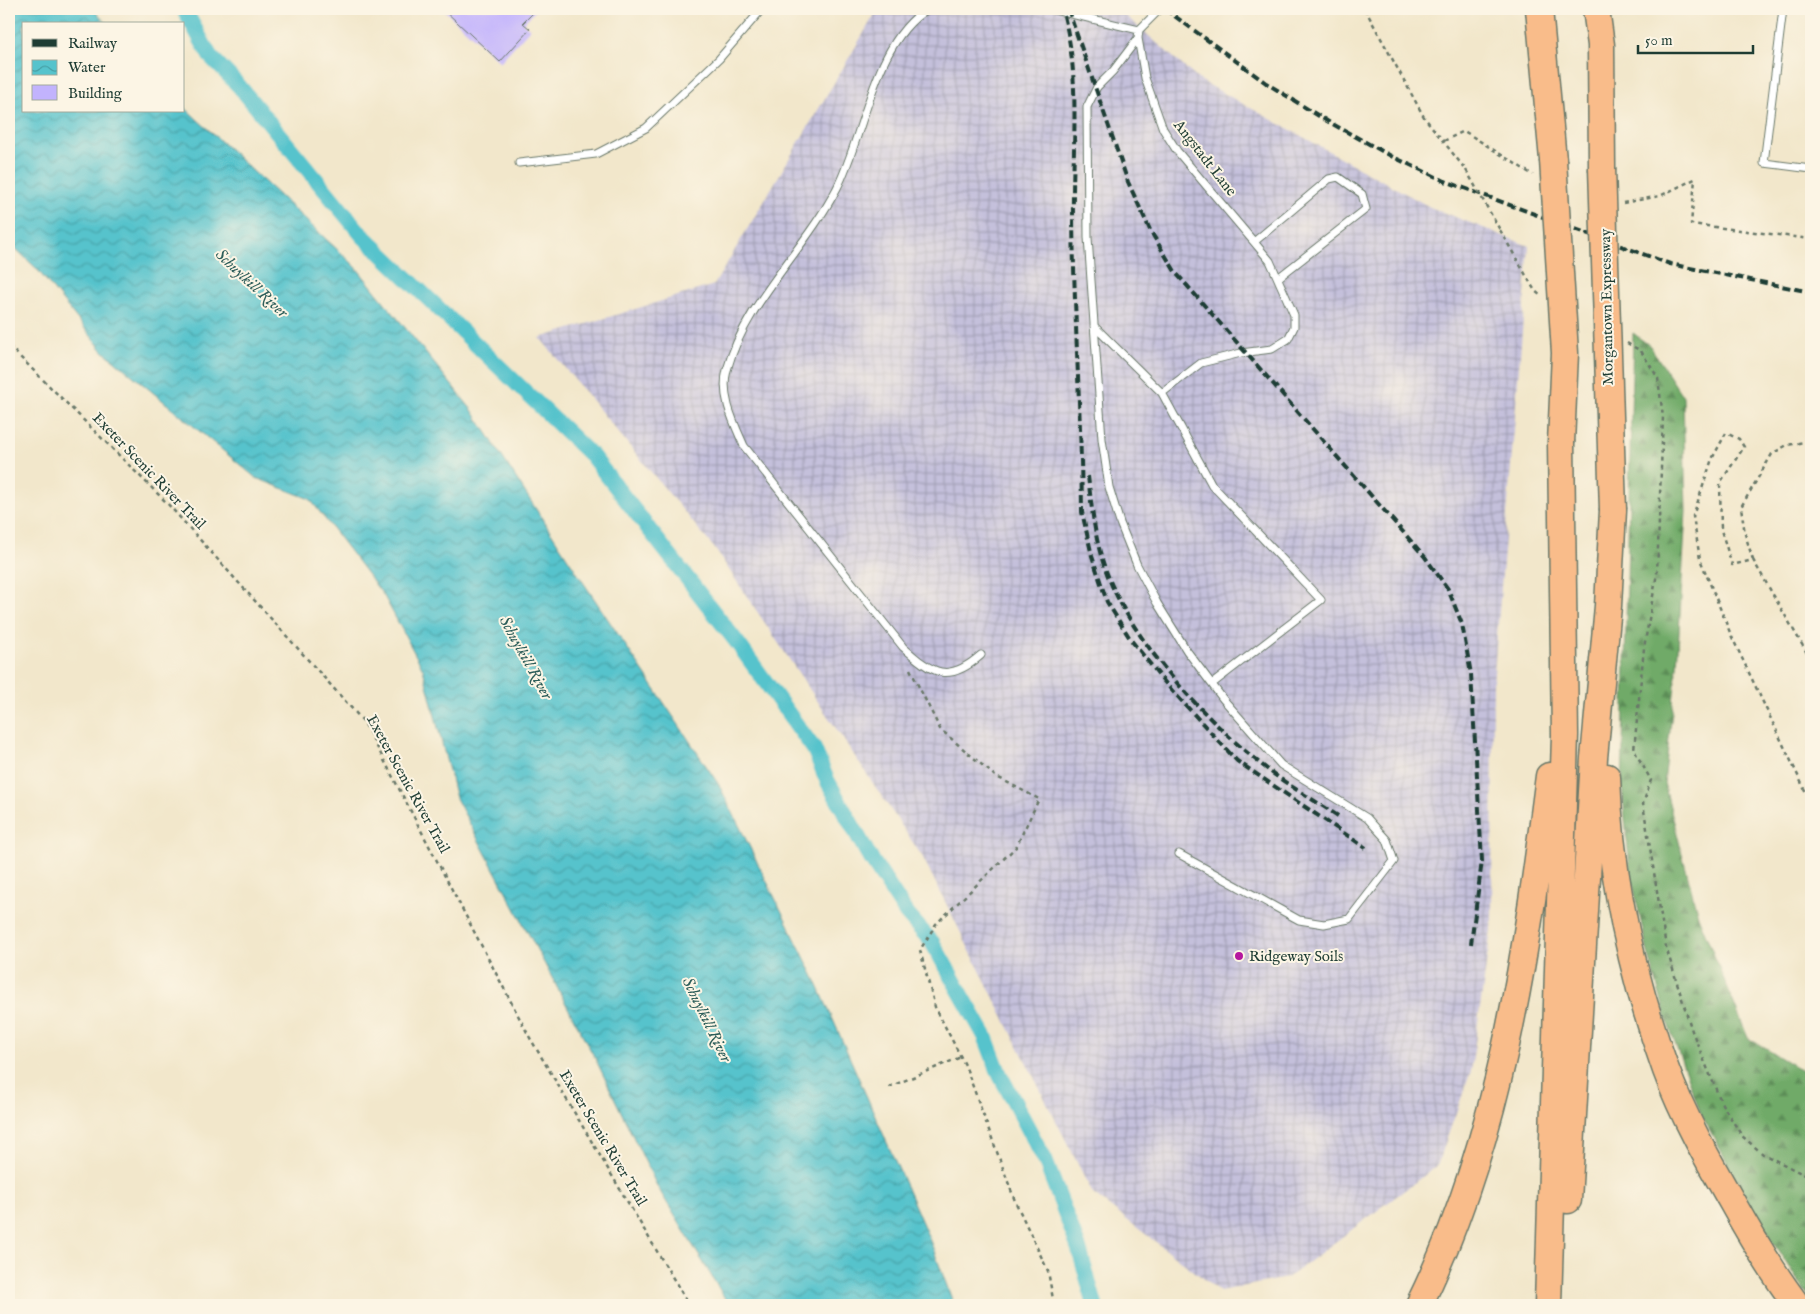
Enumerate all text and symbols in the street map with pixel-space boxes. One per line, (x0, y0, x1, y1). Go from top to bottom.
legend (22, 22, 185, 112)
scale bar (1638, 22, 1752, 54)
text: 50 m (1645, 31, 1673, 50)
text: Railway (68, 34, 118, 53)
text: Water (68, 58, 106, 77)
text: Building (68, 84, 123, 103)
street label: Angstadt Lane (1169, 115, 1241, 200)
street label: Morgantown Expressway (1596, 228, 1618, 385)
water label: Schuylkill River (211, 245, 293, 324)
street label: Exeter Scenic River Trail (88, 409, 210, 534)
water label: Schuylkill River (494, 613, 557, 704)
street label: Exeter Scenic River Trail (362, 711, 454, 857)
place label: Ridgeway Soils (1249, 947, 1343, 966)
marker: Ridgeway Soils (1233, 950, 1245, 962)
water label: Schuylkill River (677, 974, 736, 1067)
street label: Exeter Scenic River Trail (555, 1067, 652, 1210)

